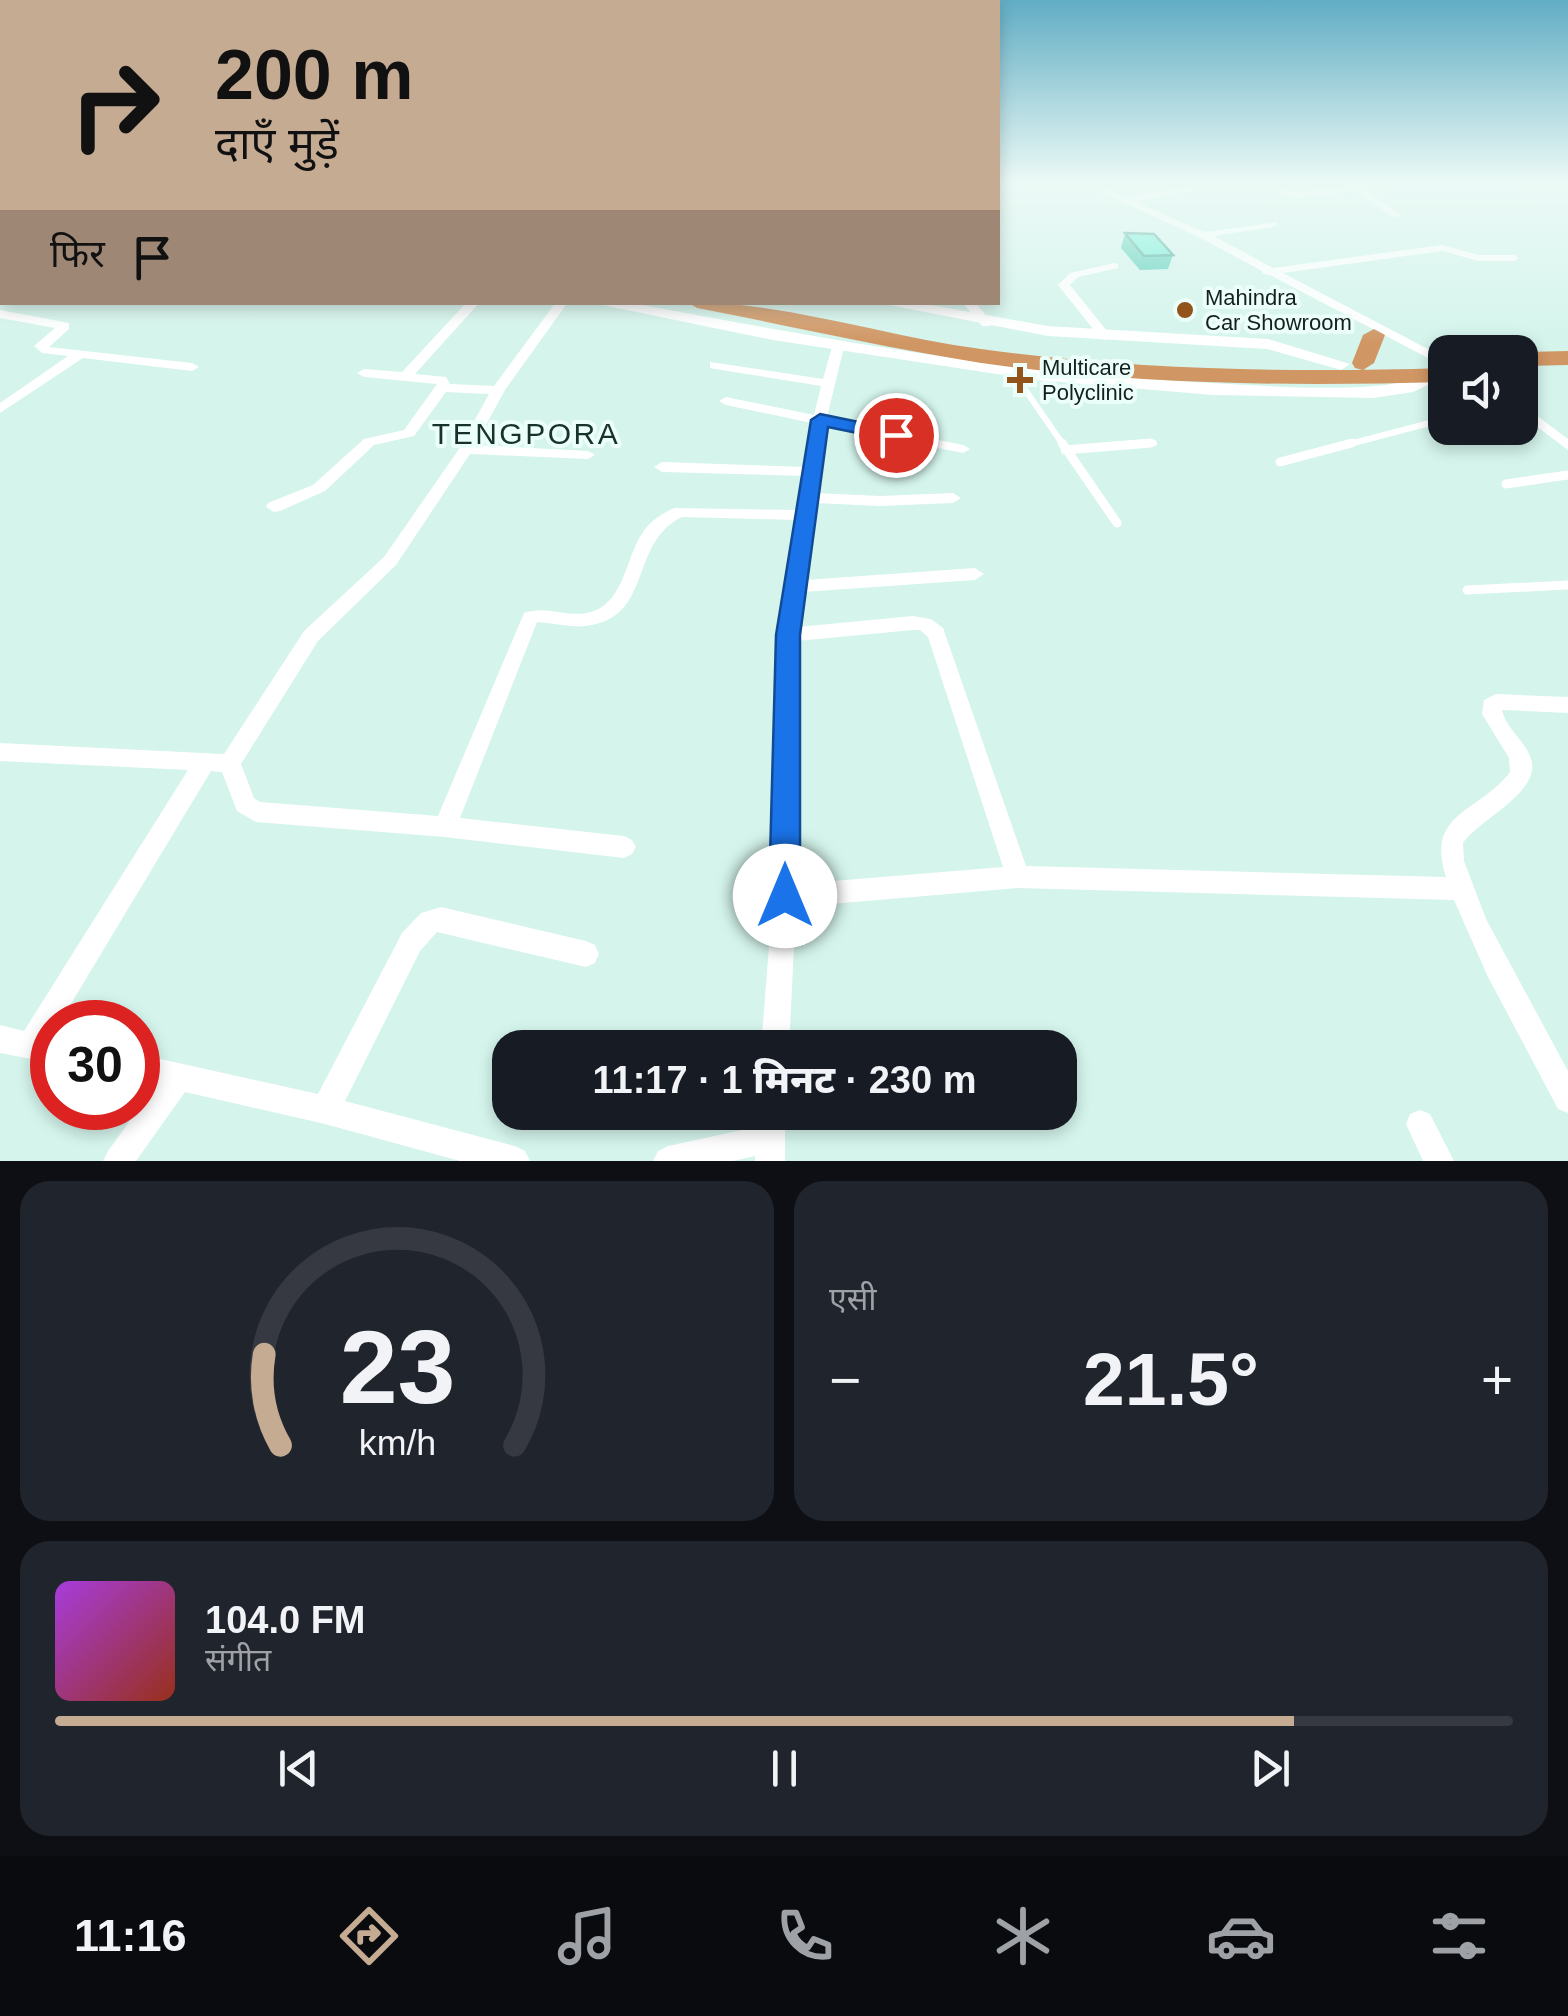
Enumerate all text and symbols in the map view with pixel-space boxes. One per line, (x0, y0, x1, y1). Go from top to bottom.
text: 200 m (215, 36, 413, 114)
icon: right (50, 40, 180, 170)
text: दाएँ मुड़ें (215, 118, 339, 169)
icon: arrive (125, 230, 180, 285)
text: फिर (50, 233, 105, 275)
place label: Mahindra Car Showroom (1205, 285, 1352, 335)
marker: Mahindra Car Showroom (1174, 299, 1196, 321)
map controls (1428, 335, 1538, 445)
button: sound (1428, 335, 1538, 445)
place label: Multicare Polyclinic (1042, 355, 1134, 405)
marker: Multicare Polyclinic (1007, 367, 1033, 393)
pin (854, 393, 939, 478)
icon: arrive (869, 408, 924, 463)
district label: TENGPORA (432, 417, 620, 450)
position arrow (733, 844, 837, 948)
speed limit sign: 30 (30, 1000, 160, 1130)
text: 11:17 · 1 मिनट · 230 m (593, 1059, 976, 1101)
text: एसी (829, 1281, 877, 1317)
text: 23 (339, 1309, 455, 1425)
text: 21.5° (1083, 1337, 1259, 1421)
text: − (829, 1349, 861, 1411)
text: + (1481, 1349, 1513, 1411)
text: km/h (358, 1423, 436, 1463)
text: 104.0 FM (205, 1599, 366, 1641)
text: संगीत (205, 1642, 271, 1678)
icon: previous (271, 1741, 326, 1796)
icon: pause (757, 1741, 812, 1796)
icon: next (1243, 1741, 1298, 1796)
icon: directions (334, 1901, 404, 1971)
icon: music (552, 1901, 622, 1971)
icon: phone (770, 1901, 840, 1971)
icon: climate (988, 1901, 1058, 1971)
icon: car (1206, 1901, 1276, 1971)
icon: filters (1424, 1901, 1494, 1971)
text: 11:16 (74, 1910, 187, 1961)

